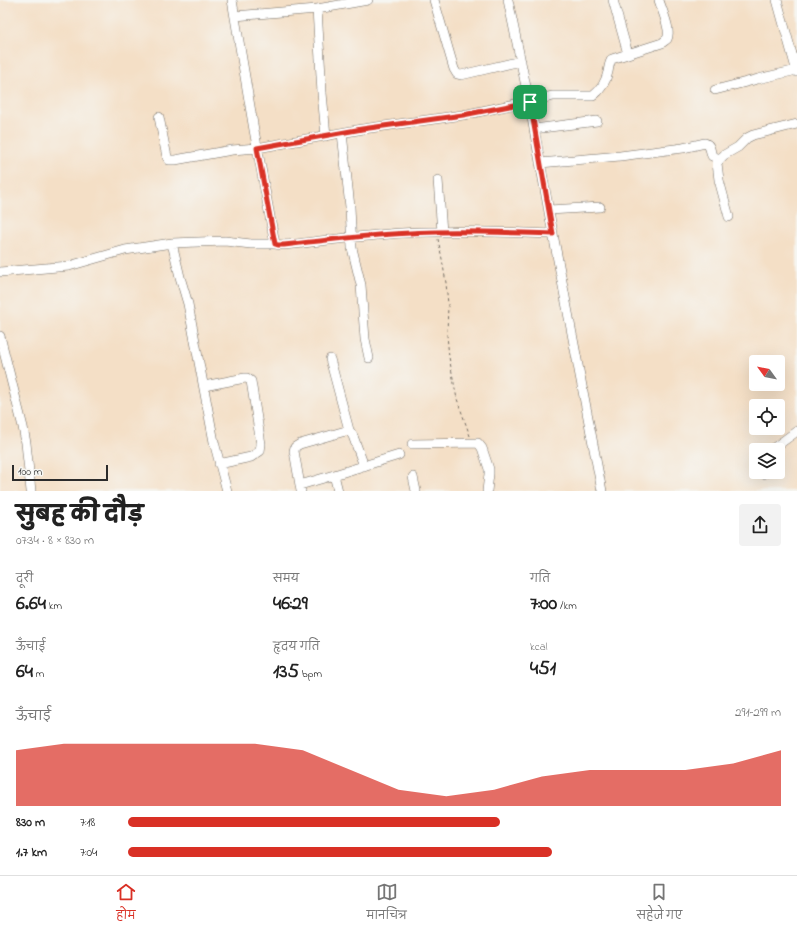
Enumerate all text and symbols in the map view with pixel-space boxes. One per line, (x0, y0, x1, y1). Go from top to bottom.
pin (513, 85, 547, 119)
icon: arrive (519, 91, 541, 113)
north arrow (749, 355, 785, 391)
map controls (749, 355, 785, 479)
button: locate (749, 399, 785, 435)
button: layers (749, 443, 785, 479)
scale bar (12, 463, 108, 482)
text: 100 m (18, 464, 42, 480)
text: सुबह की दौड़ (16, 500, 143, 532)
button: share (739, 504, 781, 546)
text: 07:34 · 8 × 830 m (16, 531, 94, 550)
text: दूरी (16, 571, 33, 587)
text: समय (273, 571, 299, 587)
text: गति (530, 571, 550, 587)
text: 6.64 (16, 590, 46, 619)
text: 46:29 (273, 590, 308, 619)
text: 7:00 (530, 590, 557, 619)
text: km (46, 598, 62, 614)
text: /km (557, 598, 577, 614)
text: ऊँचाई (16, 639, 46, 655)
text: हृदय गति (273, 639, 320, 655)
text: kcal (530, 639, 548, 655)
text: 451 (530, 655, 556, 684)
text: 64 (16, 658, 33, 687)
text: 135 (273, 658, 299, 687)
text: m (33, 666, 44, 682)
text: bpm (299, 666, 322, 682)
text: 291–299 m (735, 703, 781, 722)
text: ऊँचाई (16, 707, 51, 726)
text: 830 m (16, 813, 45, 832)
text: 7:18 (80, 813, 95, 832)
text: 1.7 km (16, 843, 47, 862)
text: 7:04 (80, 843, 97, 862)
tab: होम (115, 881, 137, 927)
tab: मानचित्र (367, 881, 407, 927)
tab: सहेजे गए (637, 881, 682, 927)

